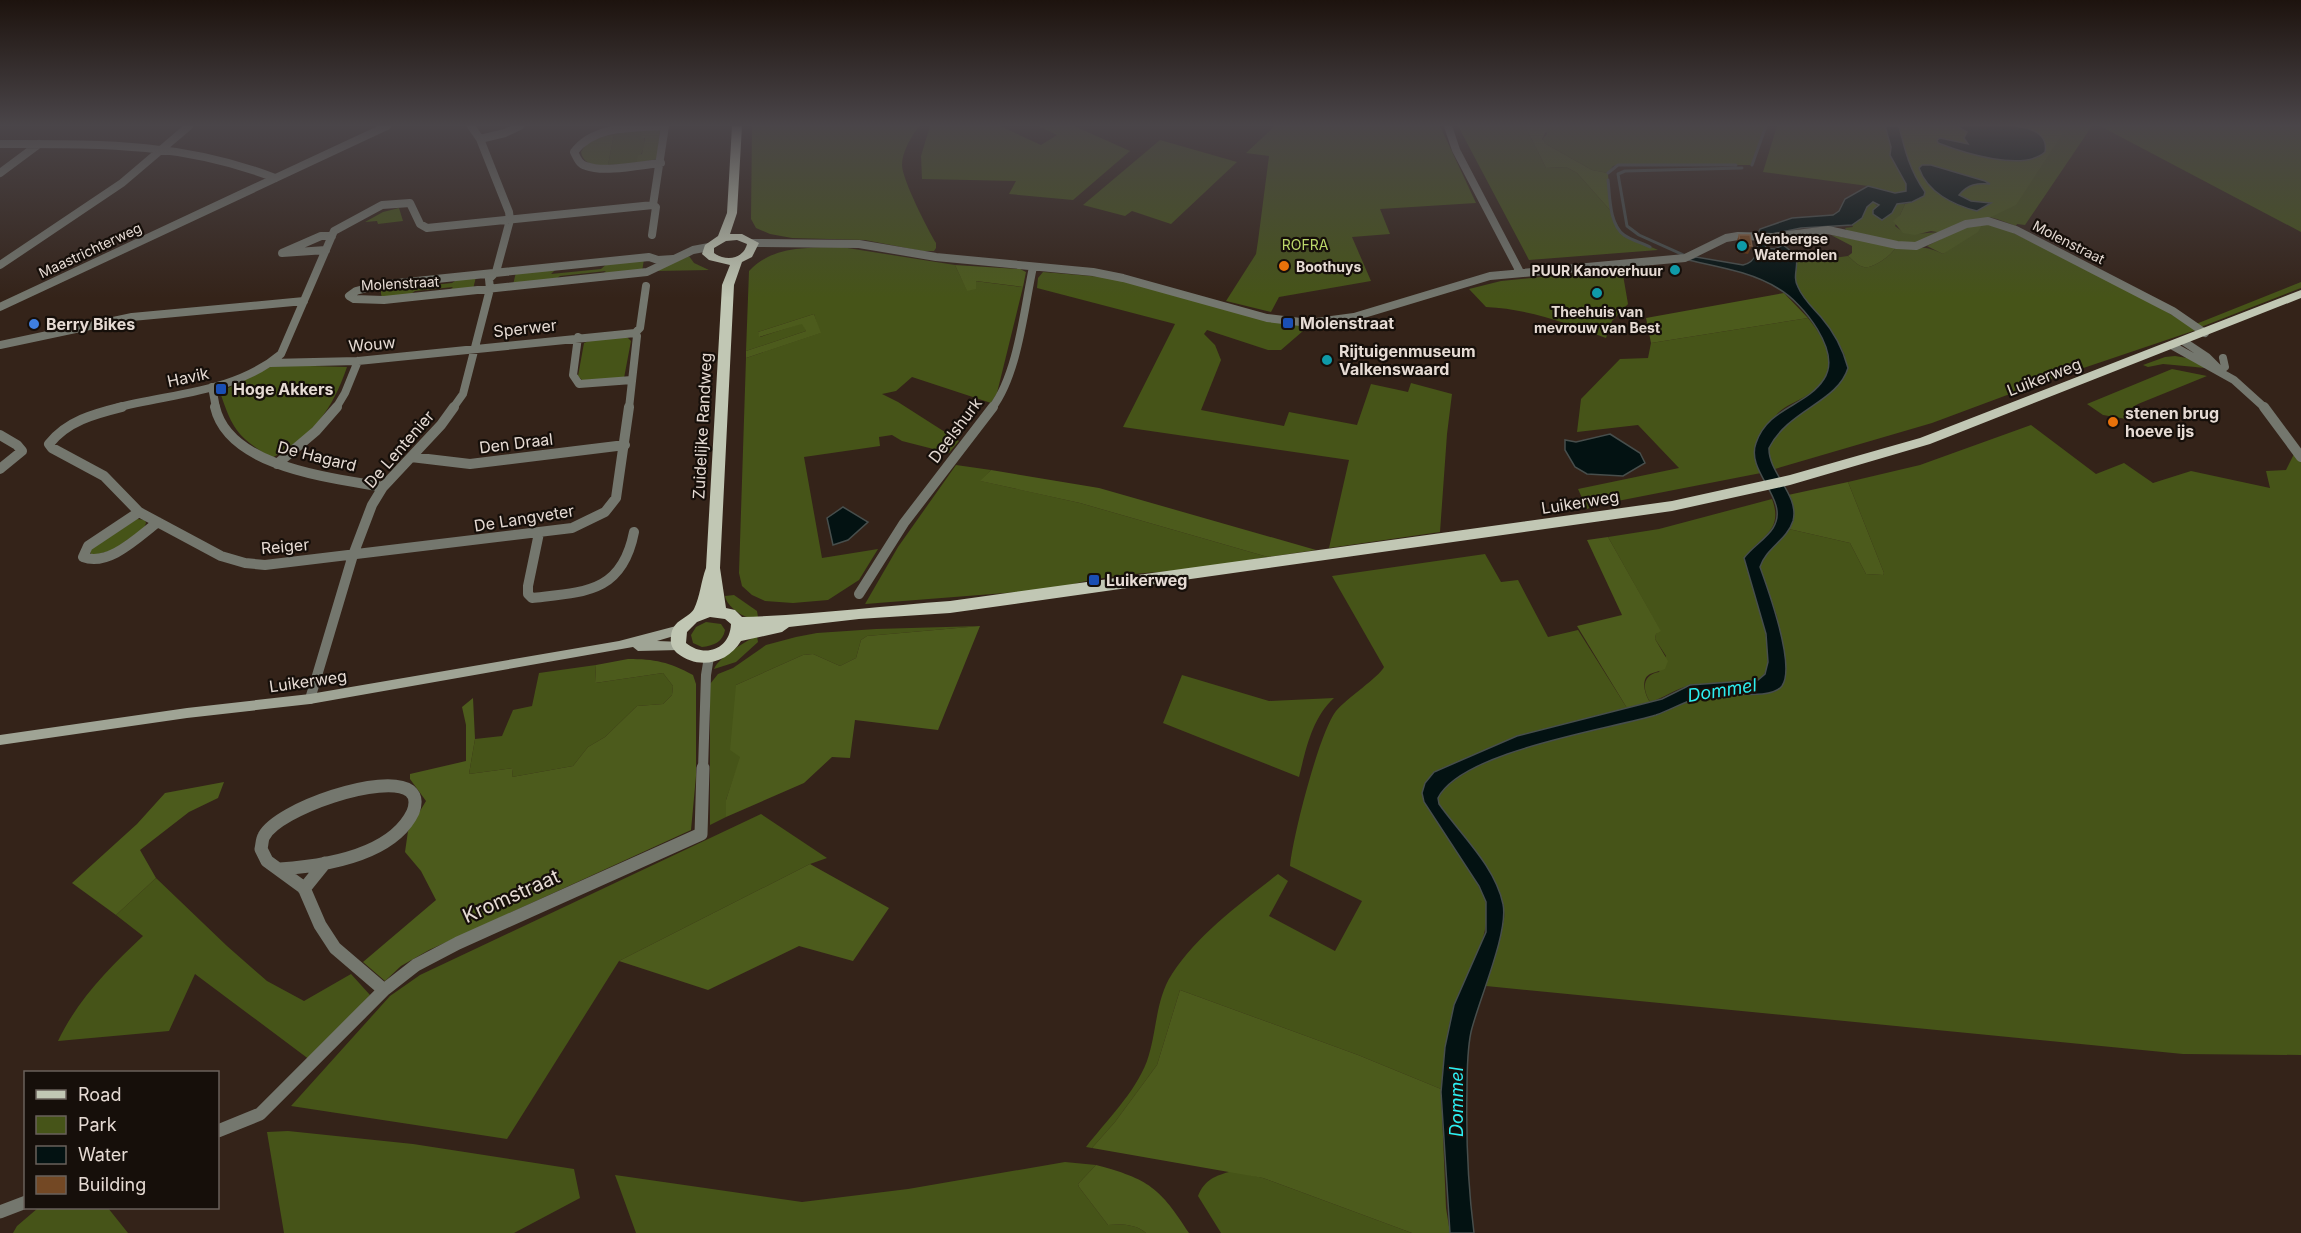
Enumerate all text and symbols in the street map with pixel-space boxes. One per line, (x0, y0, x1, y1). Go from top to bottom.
street label: Molenstraat (2030, 217, 2108, 268)
street label: Maastrichterweg (36, 219, 144, 281)
place label: Venbergse Watermolen (1754, 230, 1837, 263)
park label: ROFRA (1282, 236, 1329, 253)
marker: Venbergse Watermolen (1735, 239, 1749, 253)
place label: Boothuys (1296, 258, 1361, 275)
marker: Boothuys (1277, 259, 1291, 273)
place label: PUUR Kanoverhuur (1531, 262, 1663, 279)
marker: PUUR Kanoverhuur (1668, 263, 1682, 277)
street label: Molenstraat (360, 272, 440, 294)
marker: Theehuis van mevrouw van Best (1590, 286, 1604, 300)
place label: Theehuis van mevrouw van Best (1534, 303, 1660, 336)
place label: Molenstraat (1300, 313, 1394, 333)
place label: Berry Bikes (46, 314, 135, 334)
street label: Sperwer (492, 315, 558, 341)
marker: Molenstraat (1281, 316, 1295, 330)
marker: Berry Bikes (27, 317, 41, 331)
street label: Wouw (348, 332, 396, 356)
place label: Rijtuigenmuseum Valkenswaard (1339, 341, 1476, 379)
street label: Zuidelijke Randweg (688, 352, 716, 500)
marker: Rijtuigenmuseum Valkenswaard (1320, 353, 1334, 367)
street label: Luikerweg (2004, 354, 2084, 400)
street label: Havik (165, 363, 211, 391)
place label: Hoge Akkers (233, 379, 333, 399)
marker: Hoge Akkers (214, 382, 228, 396)
street label: Deelshurk (924, 393, 986, 467)
place label: stenen brug hoeve ijs (2125, 403, 2219, 441)
street label: De Lentenier (360, 406, 438, 492)
marker: stenen brug hoeve ijs (2106, 415, 2120, 429)
street label: Den Draal (478, 429, 554, 457)
street label: De Hagard (275, 437, 359, 475)
street label: Luikerweg (1540, 486, 1620, 518)
street label: De Langveter (473, 500, 575, 536)
street label: Reiger (260, 534, 310, 558)
place label: Luikerweg (1106, 570, 1187, 590)
marker: Luikerweg (1087, 573, 1101, 587)
street label: Luikerweg (268, 666, 348, 696)
water label: Dommel (1686, 674, 1759, 706)
street label: Kromstraat (459, 864, 564, 928)
water label: Dommel (1446, 1066, 1467, 1137)
legend (24, 1071, 219, 1209)
text: Road (78, 1084, 121, 1105)
text: Park (78, 1114, 117, 1135)
text: Water (78, 1144, 128, 1165)
text: Building (78, 1174, 146, 1195)

